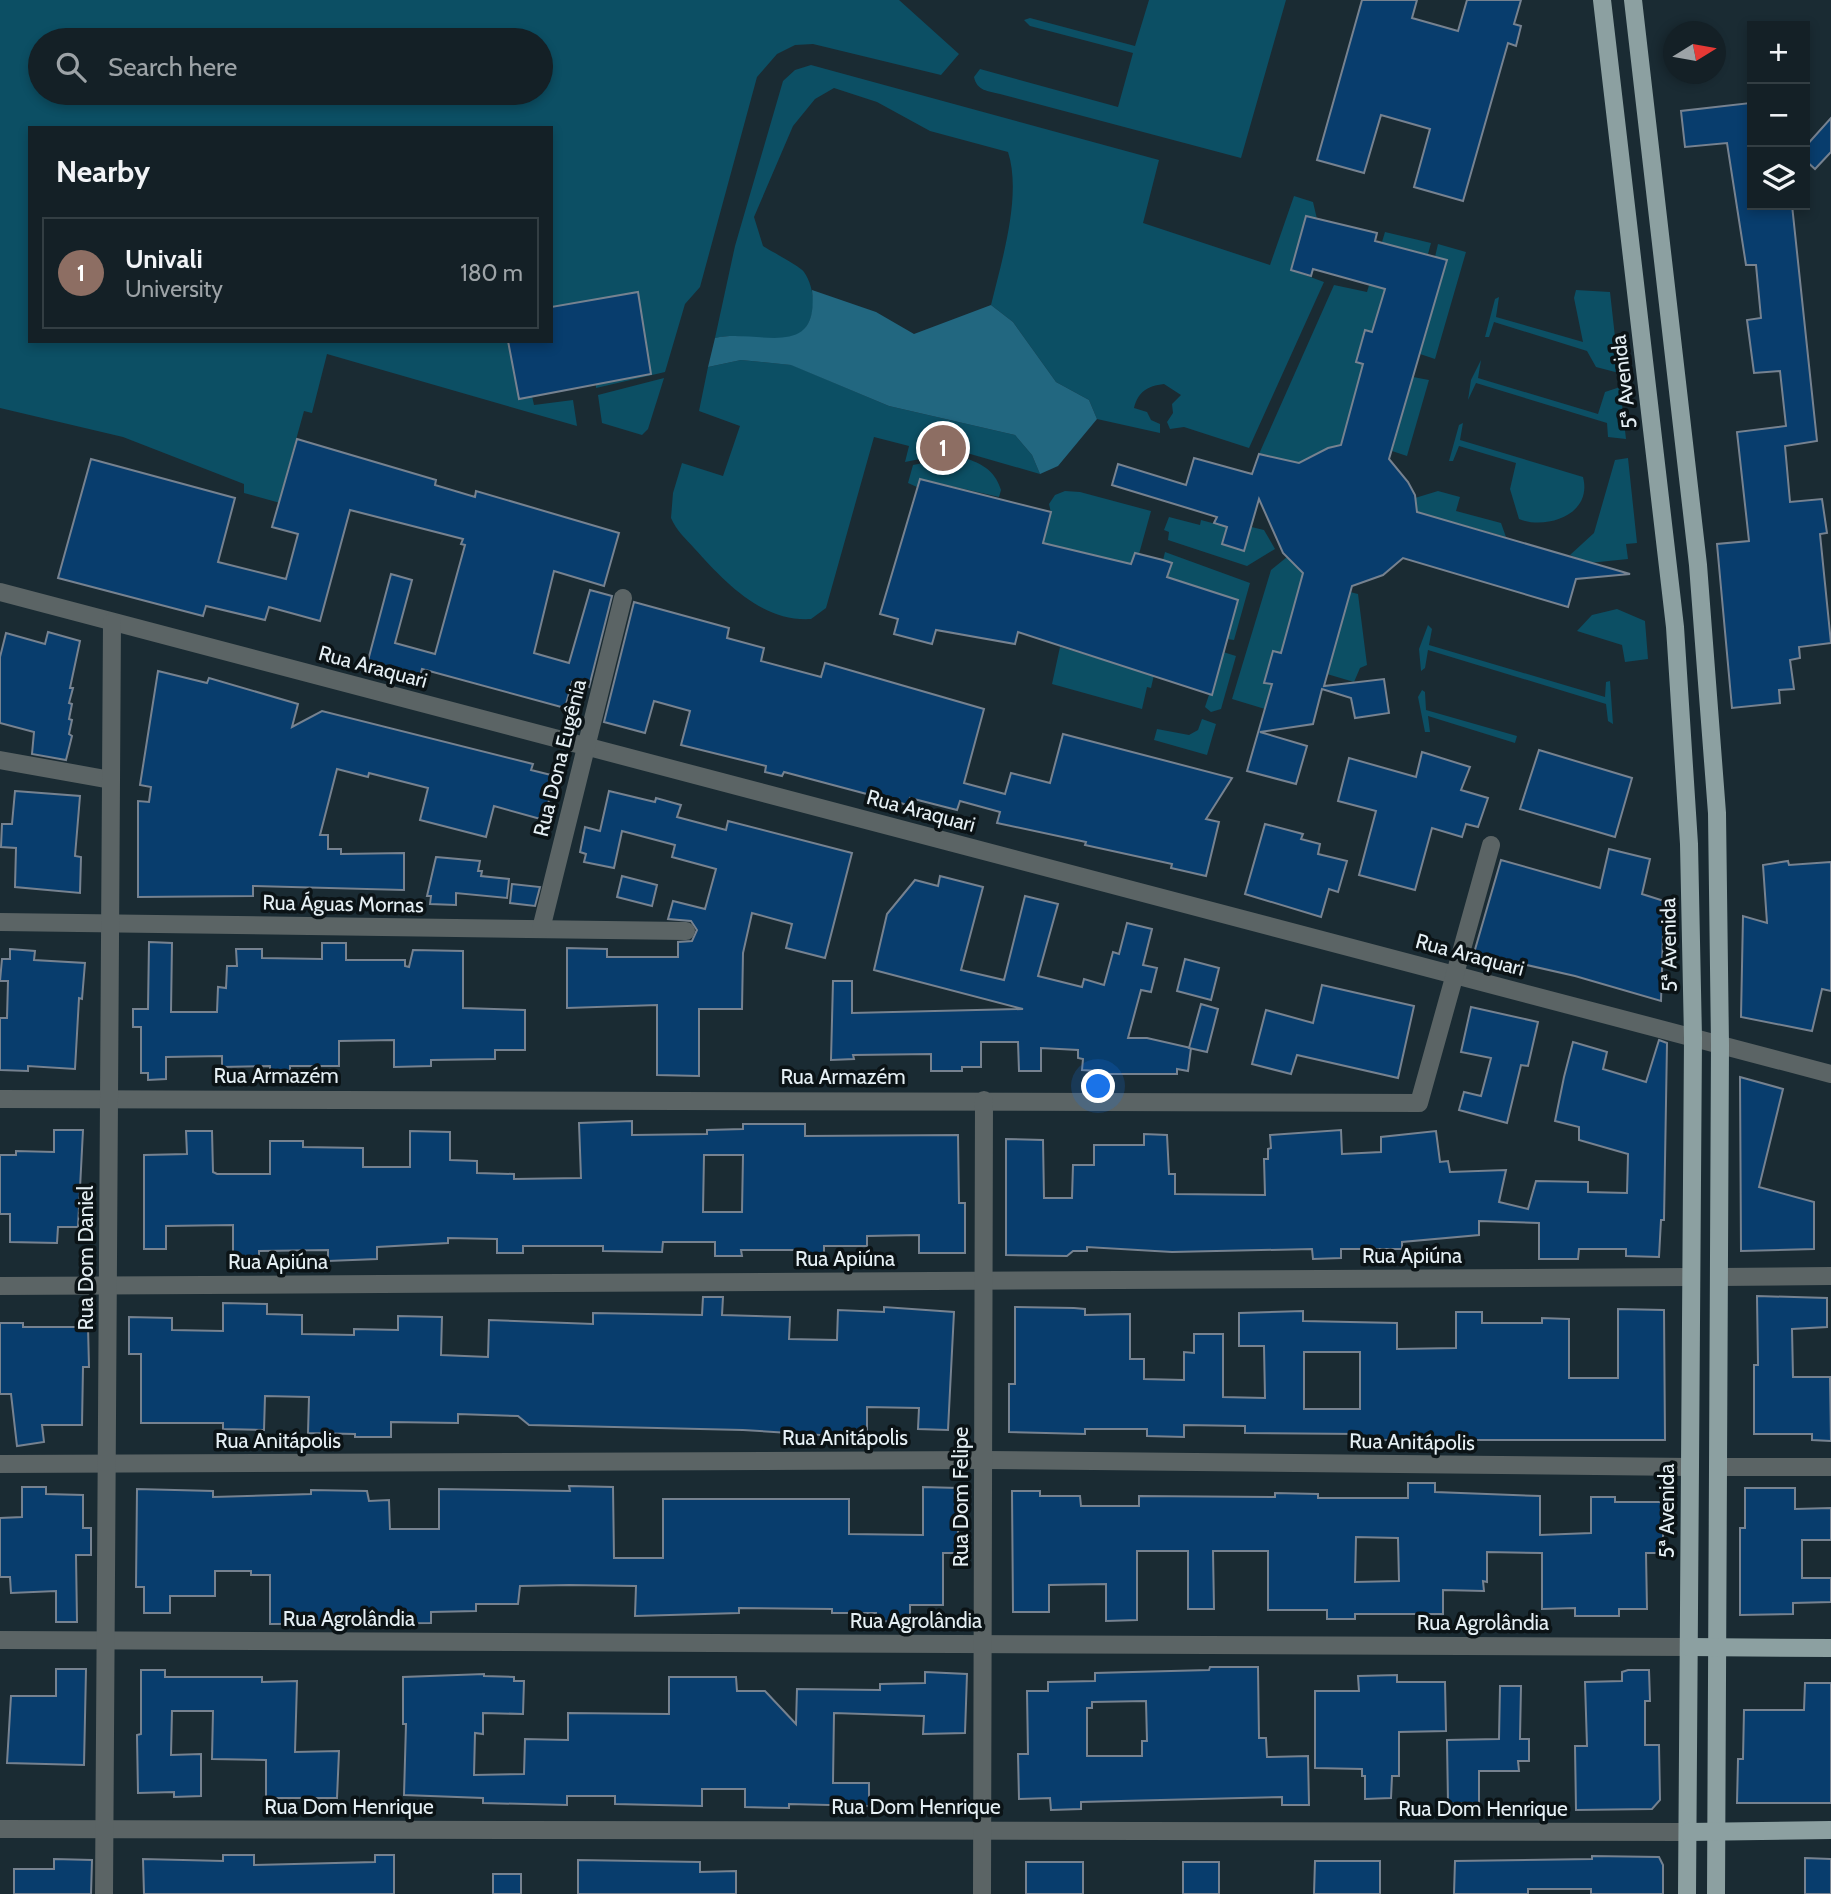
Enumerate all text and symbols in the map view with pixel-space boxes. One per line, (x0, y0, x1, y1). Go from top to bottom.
north arrow (1663, 21, 1726, 84)
map controls (1747, 21, 1810, 210)
button: + (1747, 21, 1810, 84)
search box (28, 28, 553, 105)
icon: search (52, 48, 90, 86)
text: Search here (108, 51, 237, 83)
button: − (1747, 84, 1810, 147)
button: layers (1747, 147, 1810, 210)
text: Nearby (56, 153, 150, 190)
text: Univali (125, 243, 203, 275)
text: 1 (77, 259, 85, 287)
text: 180 m (460, 259, 523, 287)
text: University (125, 275, 223, 303)
street label: 5ª Avenida (1605, 334, 1642, 430)
pin: 1 (920, 422, 966, 474)
street label: Rua Araquari (316, 640, 430, 693)
street label: Rua Dona Eugênia (528, 677, 591, 839)
street label: Rua Araquari (864, 784, 978, 837)
street label: Rua Águas Mornas (262, 890, 424, 917)
street label: 5ª Avenida (1655, 898, 1682, 992)
street label: Rua Araquari (1413, 928, 1527, 981)
street label: Rua Armazém (213, 1063, 339, 1088)
street label: Rua Armazém (780, 1064, 906, 1089)
your location (1081, 1069, 1115, 1103)
street label: Rua Dom Daniel (73, 1185, 98, 1331)
street label: Rua Apiúna (1362, 1243, 1462, 1268)
street label: Rua Apiúna (795, 1246, 895, 1271)
street label: Rua Apiúna (228, 1249, 328, 1274)
street label: Rua Anitápolis (782, 1425, 908, 1450)
street label: Rua Dom Felipe (948, 1426, 973, 1567)
street label: Rua Anitápolis (215, 1428, 341, 1453)
street label: Rua Anitápolis (1349, 1428, 1475, 1455)
street label: 5ª Avenida (1654, 1464, 1679, 1558)
street label: Rua Agrolândia (283, 1606, 415, 1631)
street label: Rua Agrolândia (850, 1608, 982, 1633)
street label: Rua Agrolândia (1417, 1610, 1549, 1635)
street label: Rua Dom Henrique (264, 1794, 434, 1819)
street label: Rua Dom Henrique (831, 1794, 1001, 1819)
street label: Rua Dom Henrique (1398, 1796, 1568, 1821)

